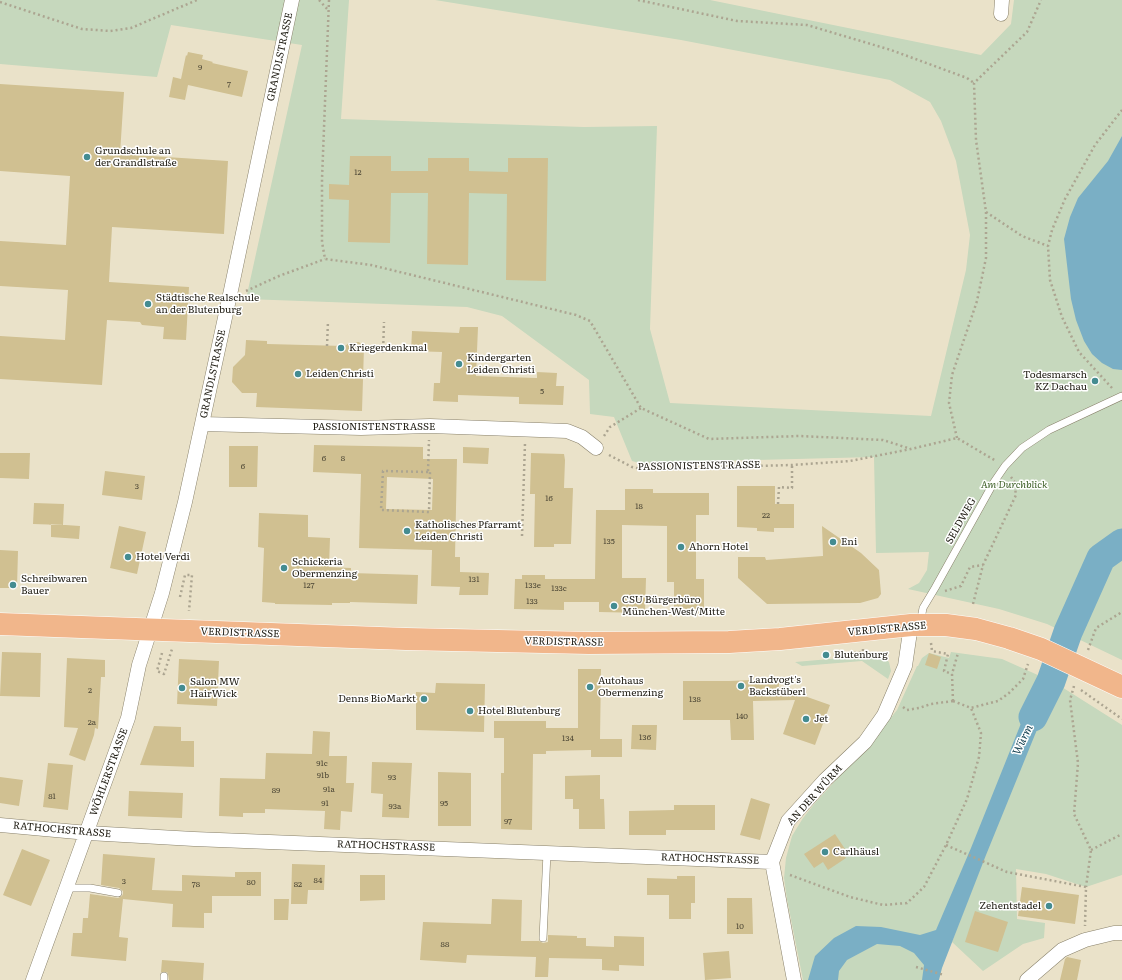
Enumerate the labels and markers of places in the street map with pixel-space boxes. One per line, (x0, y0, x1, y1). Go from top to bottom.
place label: Grundschule an der Grandlstraße (95, 145, 177, 168)
marker: Grundschule an der Grandlstraße (82, 152, 92, 162)
place label: Städtische Realschule an der Blutenburg (156, 292, 259, 316)
marker: Städtische Realschule an der Blutenburg (143, 299, 153, 309)
place label: Kriegerdenkmal (349, 342, 427, 354)
marker: Kriegerdenkmal (336, 343, 346, 353)
place label: Kindergarten Leiden Christi (467, 352, 535, 376)
marker: Kindergarten Leiden Christi (454, 359, 464, 369)
place label: Leiden Christi (306, 368, 374, 380)
marker: Leiden Christi (293, 369, 303, 379)
place label: Todesmarsch KZ Dachau (1023, 369, 1087, 392)
marker: Todesmarsch KZ Dachau (1090, 376, 1100, 386)
place label: Katholisches Pfarramt Leiden Christi (415, 519, 521, 542)
marker: Katholisches Pfarramt Leiden Christi (402, 526, 412, 536)
place label: Eni (841, 536, 857, 548)
marker: Eni (828, 537, 838, 547)
place label: Ahorn Hotel (689, 541, 748, 553)
marker: Ahorn Hotel (676, 542, 686, 552)
place label: Hotel Verdi (136, 551, 190, 563)
marker: Hotel Verdi (123, 552, 133, 562)
place label: Schickeria Obermenzing (292, 556, 357, 580)
marker: Schickeria Obermenzing (279, 563, 289, 573)
place label: Schreibwaren Bauer (21, 573, 87, 596)
marker: Schreibwaren Bauer (8, 580, 18, 590)
place label: CSU Bürgerbüro München-West/Mitte (622, 594, 725, 618)
marker: CSU Bürgerbüro München-West/Mitte (609, 601, 619, 611)
place label: Blutenburg (834, 649, 888, 661)
marker: Blutenburg (821, 650, 831, 660)
place label: Landvogt's Backstüberl (749, 674, 805, 698)
place label: Autohaus Obermenzing (598, 675, 663, 698)
place label: Salon MW HairWick (190, 676, 240, 700)
marker: Landvogt's Backstüberl (736, 681, 746, 691)
marker: Autohaus Obermenzing (585, 682, 595, 692)
marker: Salon MW HairWick (177, 683, 187, 693)
place label: Denns BioMarkt (338, 693, 416, 705)
marker: Denns BioMarkt (419, 694, 429, 704)
place label: Hotel Blutenburg (478, 705, 560, 717)
marker: Hotel Blutenburg (465, 706, 475, 716)
place label: Jet (814, 713, 828, 725)
marker: Jet (801, 714, 811, 724)
place label: Carlhäusl (833, 846, 879, 858)
marker: Carlhäusl (820, 847, 830, 857)
place label: Zehentstadel (979, 900, 1041, 912)
marker: Zehentstadel (1044, 901, 1054, 911)

